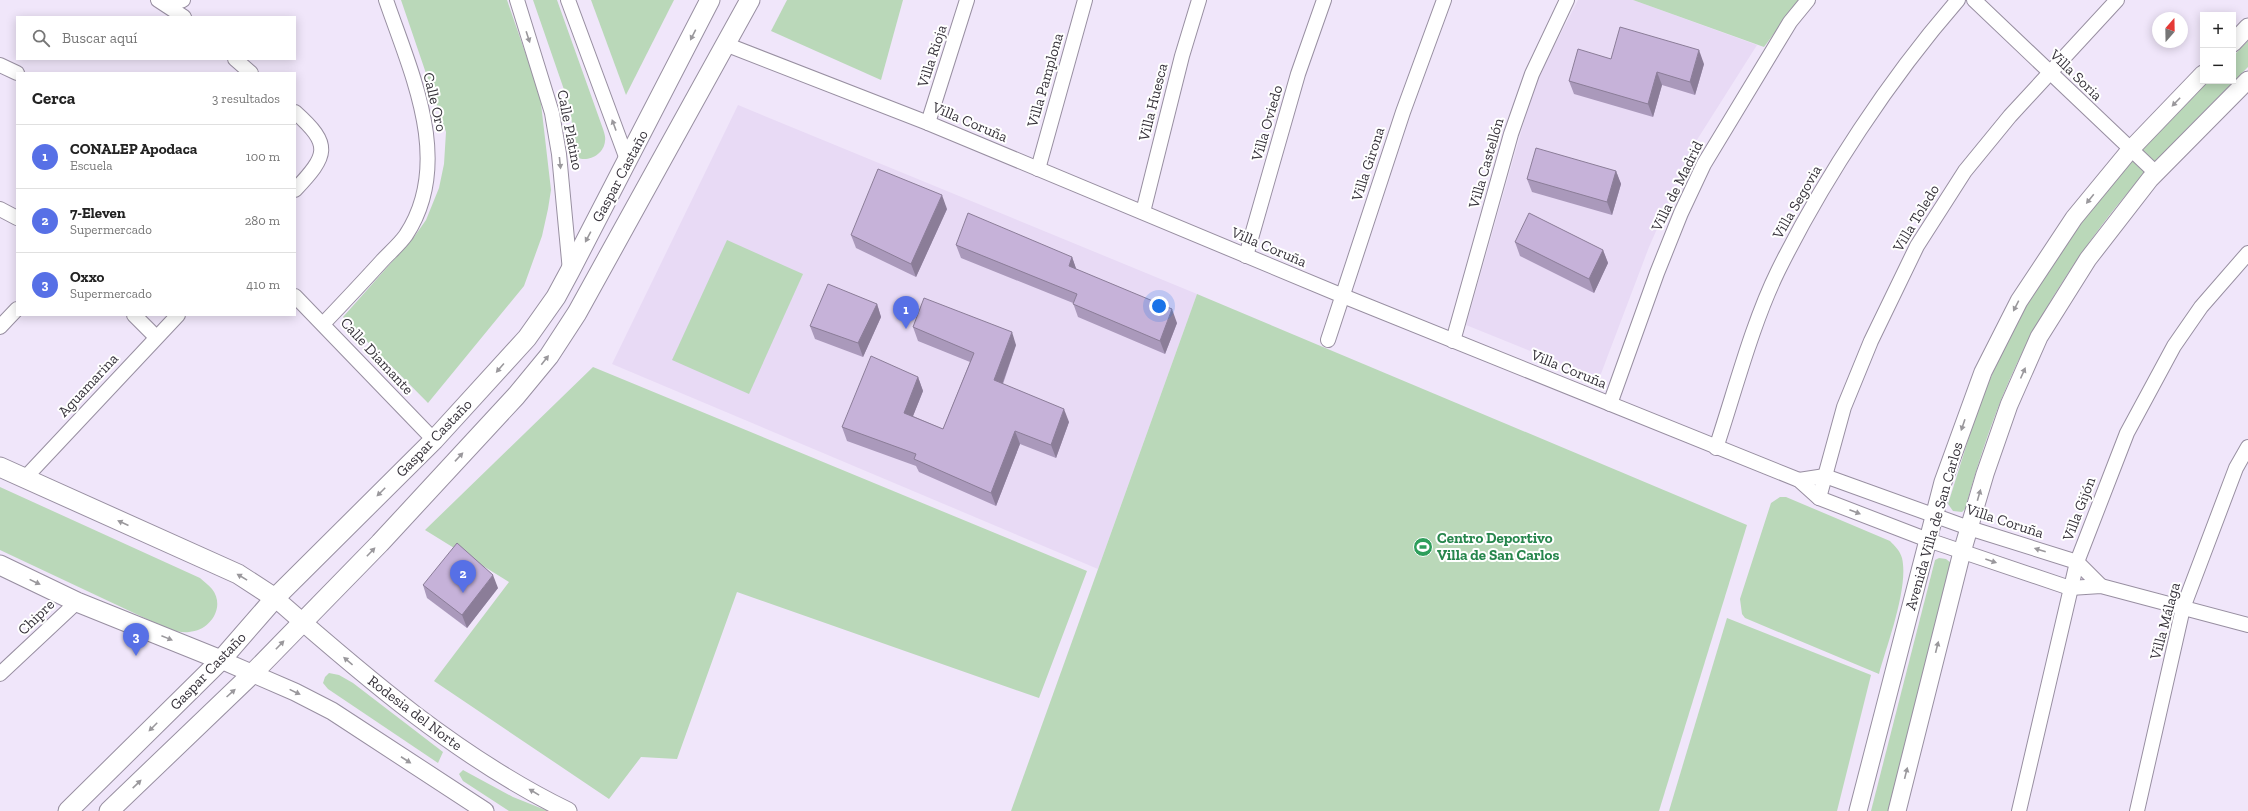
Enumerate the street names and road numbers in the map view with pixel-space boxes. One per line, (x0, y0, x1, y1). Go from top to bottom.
street label: Villa Rioja (913, 23, 951, 90)
street label: Villa Pamplona (1023, 31, 1067, 130)
street label: Villa Soria (2045, 45, 2106, 104)
street label: Villa Huesca (1134, 61, 1171, 144)
street label: Calle Oro (419, 71, 451, 134)
street label: Villa Oviedo (1247, 83, 1286, 164)
street label: Calle Platino (553, 88, 587, 172)
street label: Villa Coruña (929, 98, 1010, 146)
street label: Villa Castellón (1464, 116, 1508, 211)
street label: Villa Girona (1347, 125, 1388, 204)
street label: Gaspar Castaño (588, 127, 652, 225)
street label: Villa de Madrid (1647, 137, 1707, 235)
street label: Villa Segovia (1768, 162, 1825, 243)
street label: Villa Toledo (1888, 181, 1943, 256)
street label: Villa Coruña (1228, 223, 1309, 271)
street label: Calle Diamante (337, 314, 417, 398)
street label: Villa Coruña (1528, 345, 1610, 392)
street label: Aguamarina (54, 350, 122, 420)
street label: Gaspar Castaño (392, 395, 476, 481)
street label: Avenida Villa de San Carlos (1901, 440, 1967, 612)
street label: Villa Gijón (2058, 474, 2100, 544)
street label: Villa Coruña (1963, 500, 2046, 542)
street label: Villa Málaga (2146, 580, 2184, 663)
street label: Chipre (14, 595, 58, 639)
street label: Gaspar Castaño (166, 628, 250, 714)
street label: Rodesia del Norte (364, 672, 466, 754)

